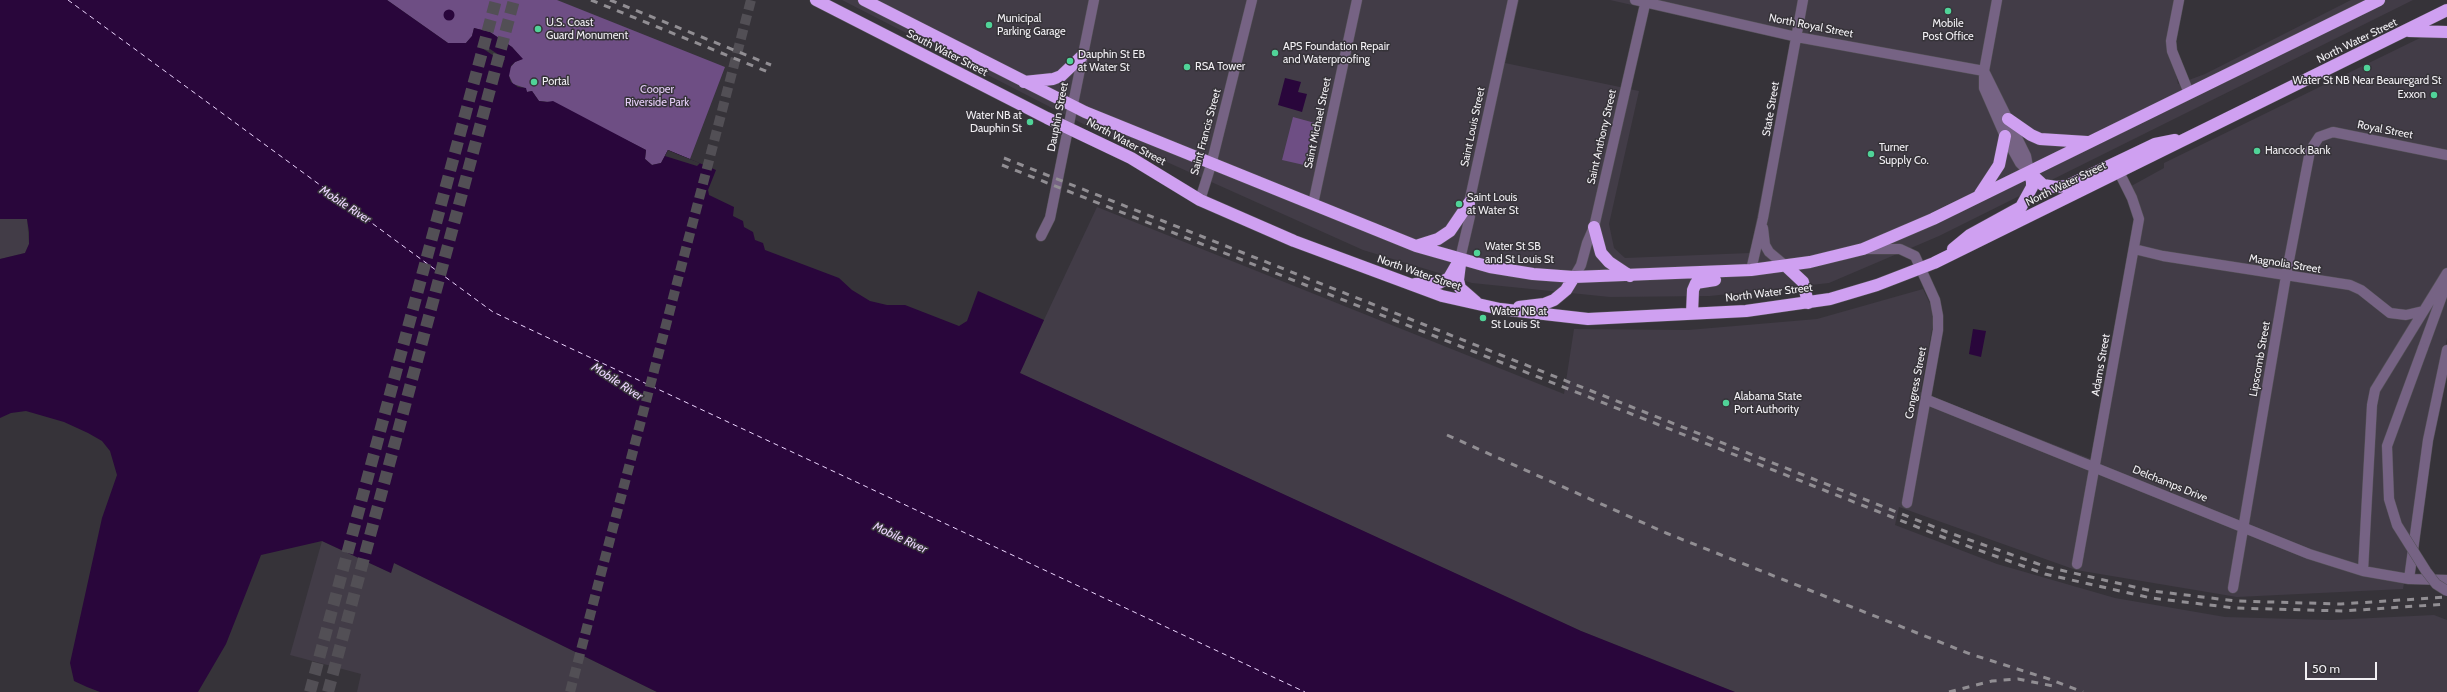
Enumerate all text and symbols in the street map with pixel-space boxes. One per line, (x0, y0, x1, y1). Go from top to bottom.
marker: Mobile Post Office (1943, 6, 1953, 16)
street label: North Royal Street (1768, 11, 1854, 41)
place label: Municipal Parking Garage (997, 12, 1066, 38)
place label: U.S. Coast Guard Monument (546, 16, 628, 42)
street label: North Water Street (2315, 16, 2399, 66)
place label: Mobile Post Office (1922, 17, 1974, 43)
marker: Municipal Parking Garage (984, 20, 994, 30)
marker: U.S. Coast Guard Monument (533, 24, 543, 34)
street label: South Water Street (904, 27, 990, 79)
place label: APS Foundation Repair and Waterproofing (1283, 40, 1389, 66)
place label: Dauphin St EB at Water St (1078, 48, 1145, 74)
marker: APS Foundation Repair and Waterproofing (1270, 48, 1280, 58)
marker: Dauphin St EB at Water St (1065, 56, 1075, 66)
place label: RSA Tower (1195, 60, 1245, 74)
marker: RSA Tower (1182, 62, 1192, 72)
marker: Water St NB Near Beauregard St (2362, 63, 2372, 73)
place label: Water St NB Near Beauregard St (2293, 74, 2441, 88)
place label: Portal (542, 75, 569, 89)
street label: Saint Michael Street (1302, 76, 1334, 170)
marker: Portal (529, 77, 539, 87)
street label: Dauphin Street (1045, 81, 1071, 153)
street label: State Street (1760, 81, 1782, 137)
park label: Cooper Riverside Park (625, 83, 689, 109)
street label: Saint Louis Street (1458, 86, 1488, 168)
street label: Saint Francis Street (1188, 87, 1224, 177)
street label: Saint Anthony Street (1585, 88, 1619, 186)
place label: Exxon (2397, 88, 2426, 102)
marker: Exxon (2429, 90, 2439, 100)
place label: Water NB at Dauphin St (966, 109, 1022, 135)
street label: North Water Street (1084, 116, 1168, 168)
marker: Water NB at Dauphin St (1025, 117, 1035, 127)
street label: Royal Street (2356, 118, 2414, 142)
place label: Turner Supply Co. (1879, 141, 1929, 167)
place label: Hancock Bank (2265, 144, 2330, 158)
marker: Hancock Bank (2252, 146, 2262, 156)
marker: Turner Supply Co. (1866, 149, 1876, 159)
street label: North Water Street (2024, 159, 2108, 209)
water label: Mobile River (317, 183, 373, 227)
place label: Saint Louis at Water St (1467, 191, 1519, 217)
marker: Saint Louis at Water St (1454, 199, 1464, 209)
place label: Water St SB and St Louis St (1485, 240, 1554, 266)
marker: Water St SB and St Louis St (1472, 248, 1482, 258)
street label: North Water Street (1375, 252, 1463, 294)
street label: Magnolia Street (2248, 252, 2322, 276)
street label: North Water Street (1725, 281, 1813, 305)
place label: Water NB at St Louis St (1491, 305, 1547, 331)
marker: Water NB at St Louis St (1478, 313, 1488, 323)
street label: Lipscomb Street (2247, 320, 2273, 398)
street label: Adams Street (2089, 333, 2113, 397)
street label: Congress Street (1903, 346, 1929, 420)
water label: Mobile River (589, 360, 645, 404)
place label: Alabama State Port Authority (1734, 390, 1802, 416)
marker: Alabama State Port Authority (1721, 398, 1731, 408)
street label: Delchamps Drive (2131, 463, 2209, 505)
water label: Mobile River (871, 519, 929, 557)
scale bar (2307, 654, 2379, 680)
text: 50 m (2312, 661, 2340, 676)

